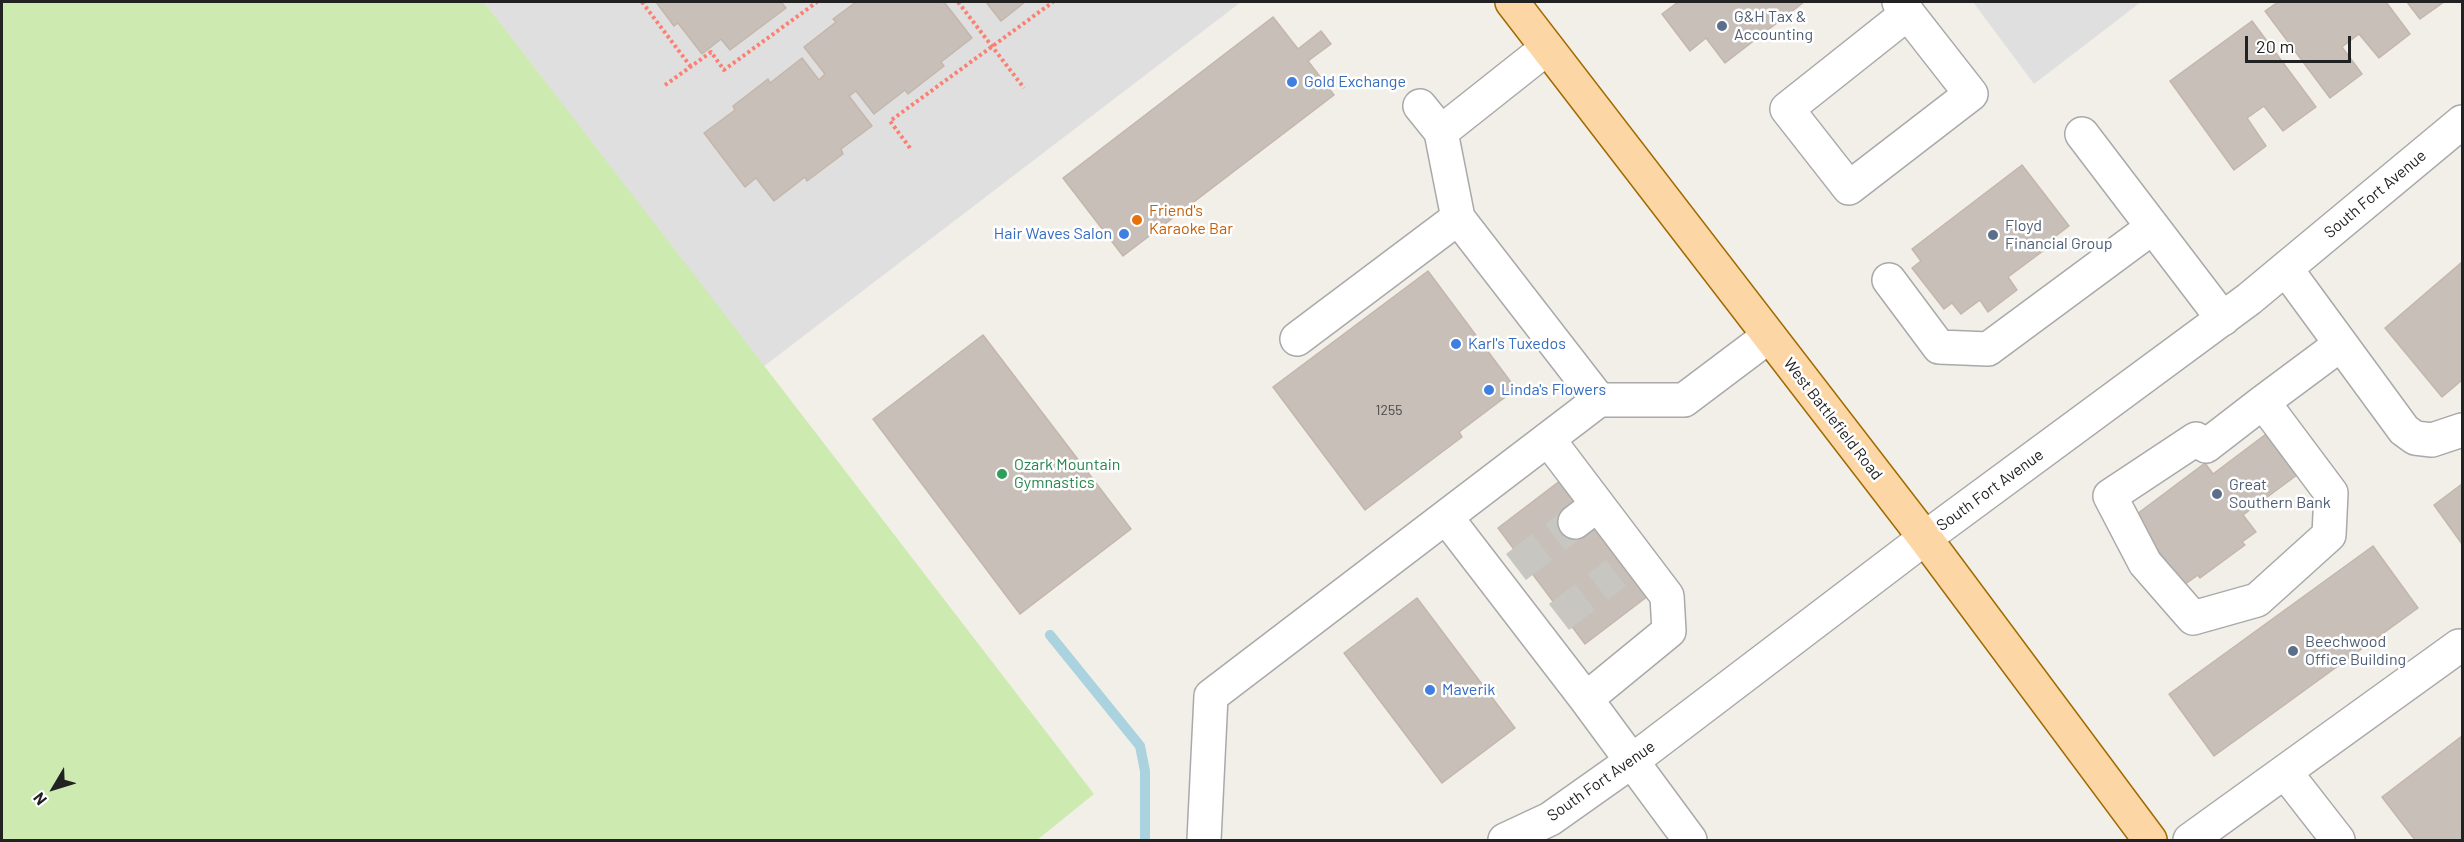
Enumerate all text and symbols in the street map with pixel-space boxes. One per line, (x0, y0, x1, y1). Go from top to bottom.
place label: G&H Tax & Accounting (1734, 7, 1813, 45)
marker: G&H Tax & Accounting (1715, 19, 1729, 33)
scale bar (2248, 24, 2354, 62)
text: 20 m (2256, 35, 2294, 57)
place label: Gold Exchange (1304, 72, 1406, 92)
marker: Gold Exchange (1285, 75, 1299, 89)
street label: South Fort Avenue (2320, 146, 2430, 242)
place label: Friend's Karaoke Bar (1149, 201, 1233, 239)
marker: Friend's Karaoke Bar (1130, 213, 1144, 227)
place label: Floyd Financial Group (2005, 216, 2113, 254)
place label: Hair Waves Salon (994, 224, 1112, 244)
marker: Hair Waves Salon (1117, 227, 1131, 241)
marker: Floyd Financial Group (1986, 228, 2000, 242)
place label: Karl's Tuxedos (1468, 334, 1566, 354)
marker: Karl's Tuxedos (1449, 337, 1463, 351)
street label: West Battlefield Road (1779, 354, 1887, 484)
place label: Linda's Flowers (1501, 380, 1606, 400)
marker: Linda's Flowers (1482, 383, 1496, 397)
house number: 1255 (1376, 402, 1402, 418)
street label: South Fort Avenue (1933, 445, 2047, 535)
place label: Ozark Mountain Gymnastics (1014, 455, 1120, 493)
marker: Ozark Mountain Gymnastics (995, 467, 1009, 481)
place label: Great Southern Bank (2229, 475, 2331, 513)
marker: Great Southern Bank (2210, 487, 2224, 501)
place label: Beechwood Office Building (2305, 632, 2406, 670)
marker: Beechwood Office Building (2286, 644, 2300, 658)
place label: Maverik (1442, 680, 1495, 700)
marker: Maverik (1423, 683, 1437, 697)
street label: South Fort Avenue (1543, 737, 1659, 825)
north arrow (24, 758, 84, 818)
text: N (29, 789, 50, 809)

